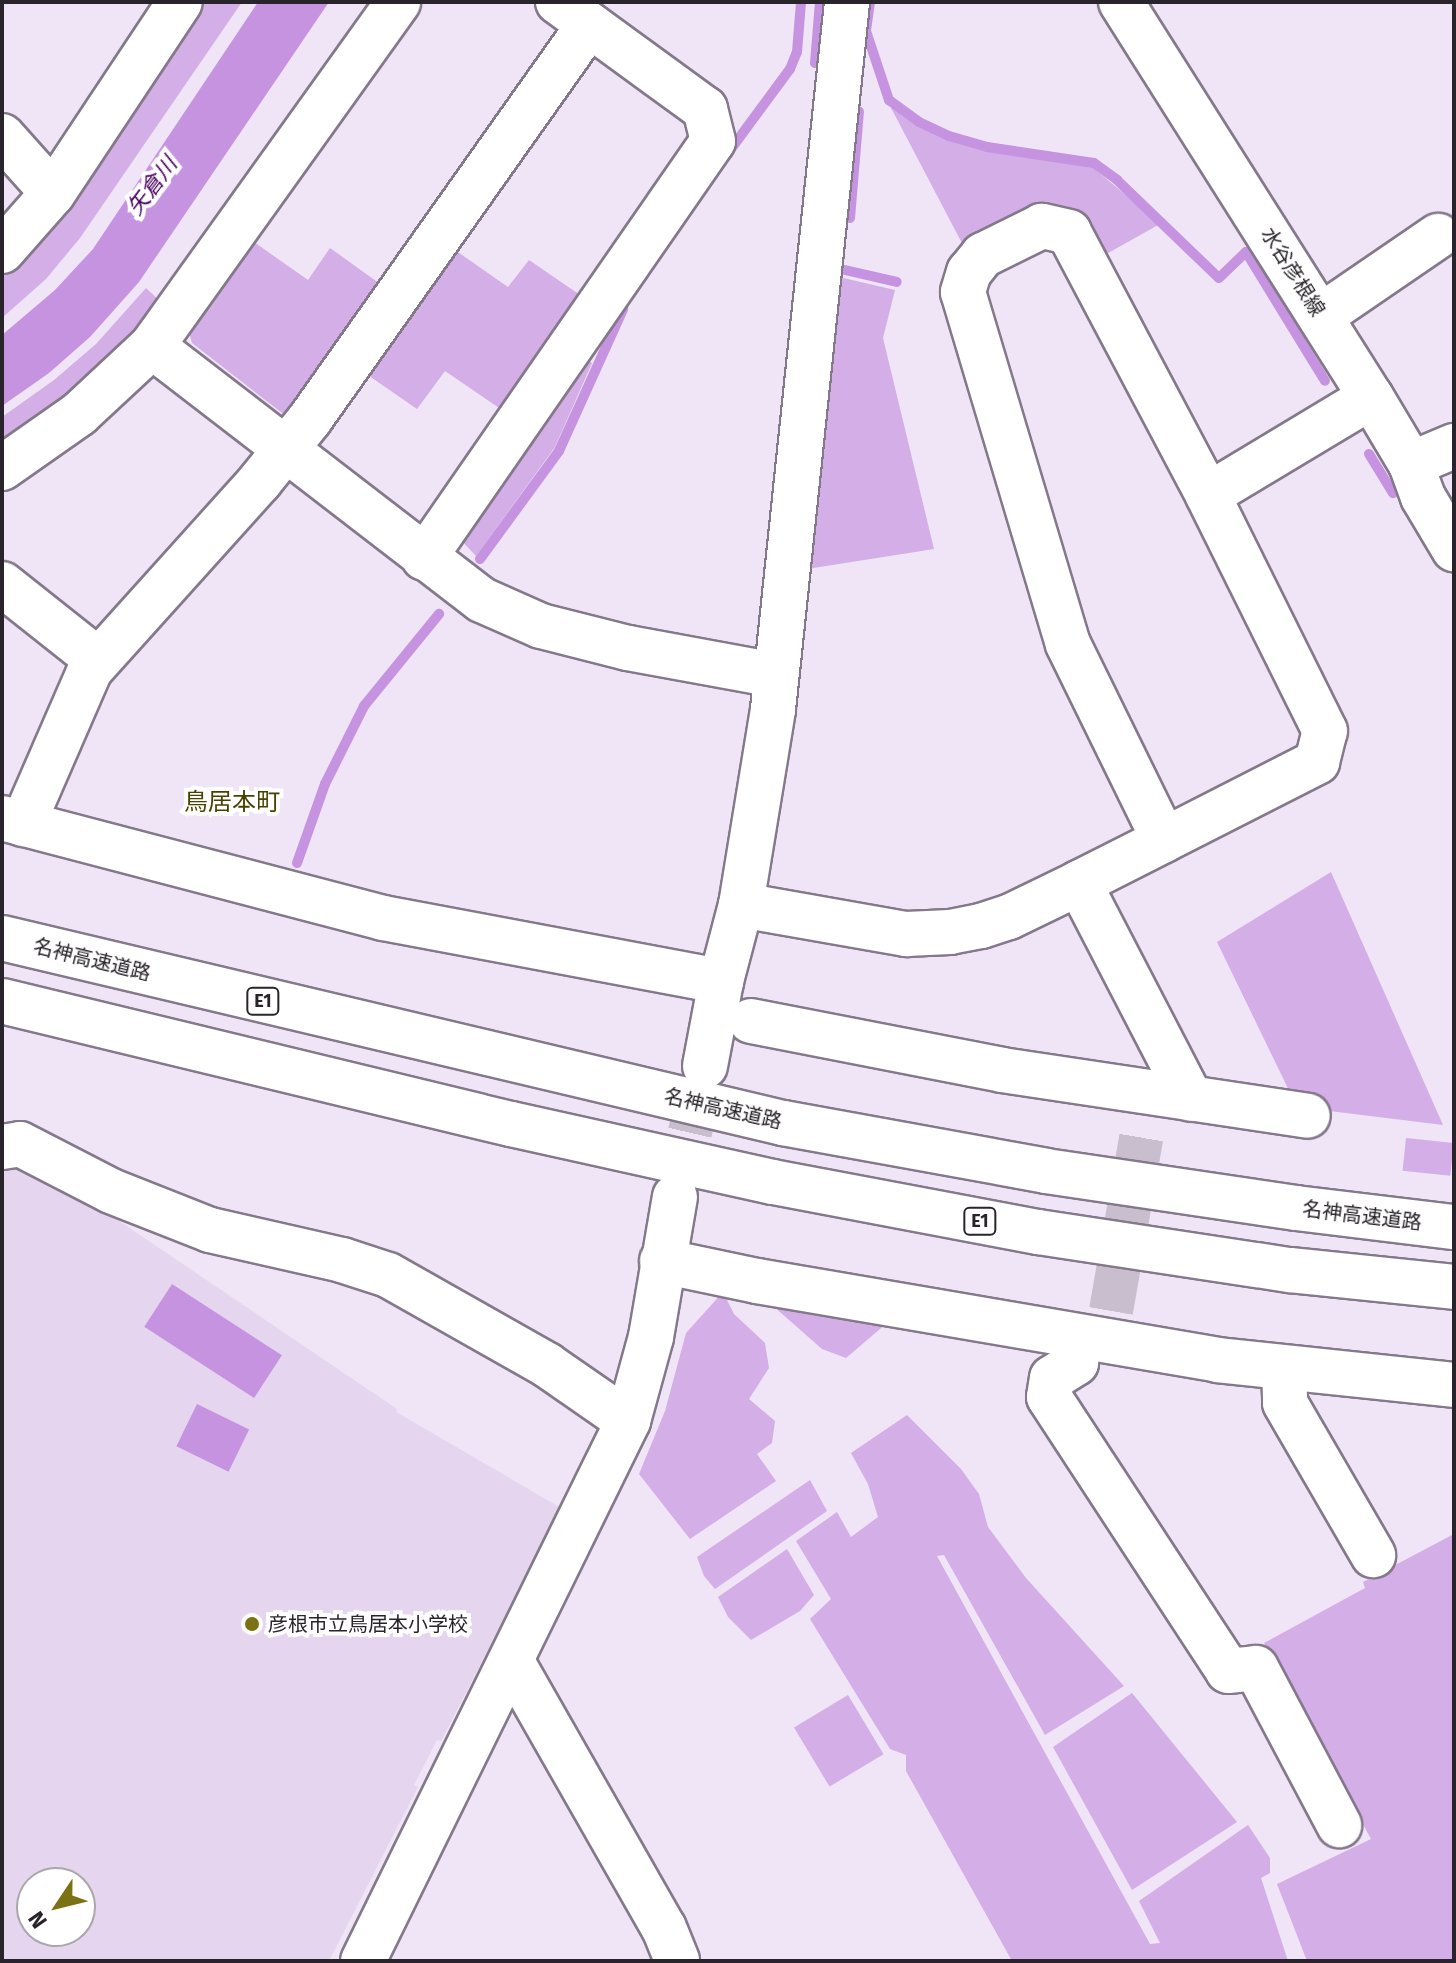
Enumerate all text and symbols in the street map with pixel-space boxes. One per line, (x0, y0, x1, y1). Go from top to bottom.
water label: 矢倉川 (122, 152, 182, 220)
street label: 水谷彦根線 (1256, 223, 1330, 321)
district label: 鳥居本町 (184, 789, 280, 817)
street label: 名神高速道路 (31, 934, 153, 986)
road number: E1 (245, 987, 281, 1015)
street label: 名神高速道路 (662, 1084, 784, 1134)
street label: 名神高速道路 (1301, 1197, 1423, 1235)
road number: E1 (962, 1207, 998, 1235)
place label: 彦根市立鳥居本小学校 (268, 1612, 468, 1636)
marker: 彦根市立鳥居本小学校 (243, 1615, 261, 1633)
north arrow (16, 1867, 96, 1947)
text: N (22, 1906, 53, 1934)

